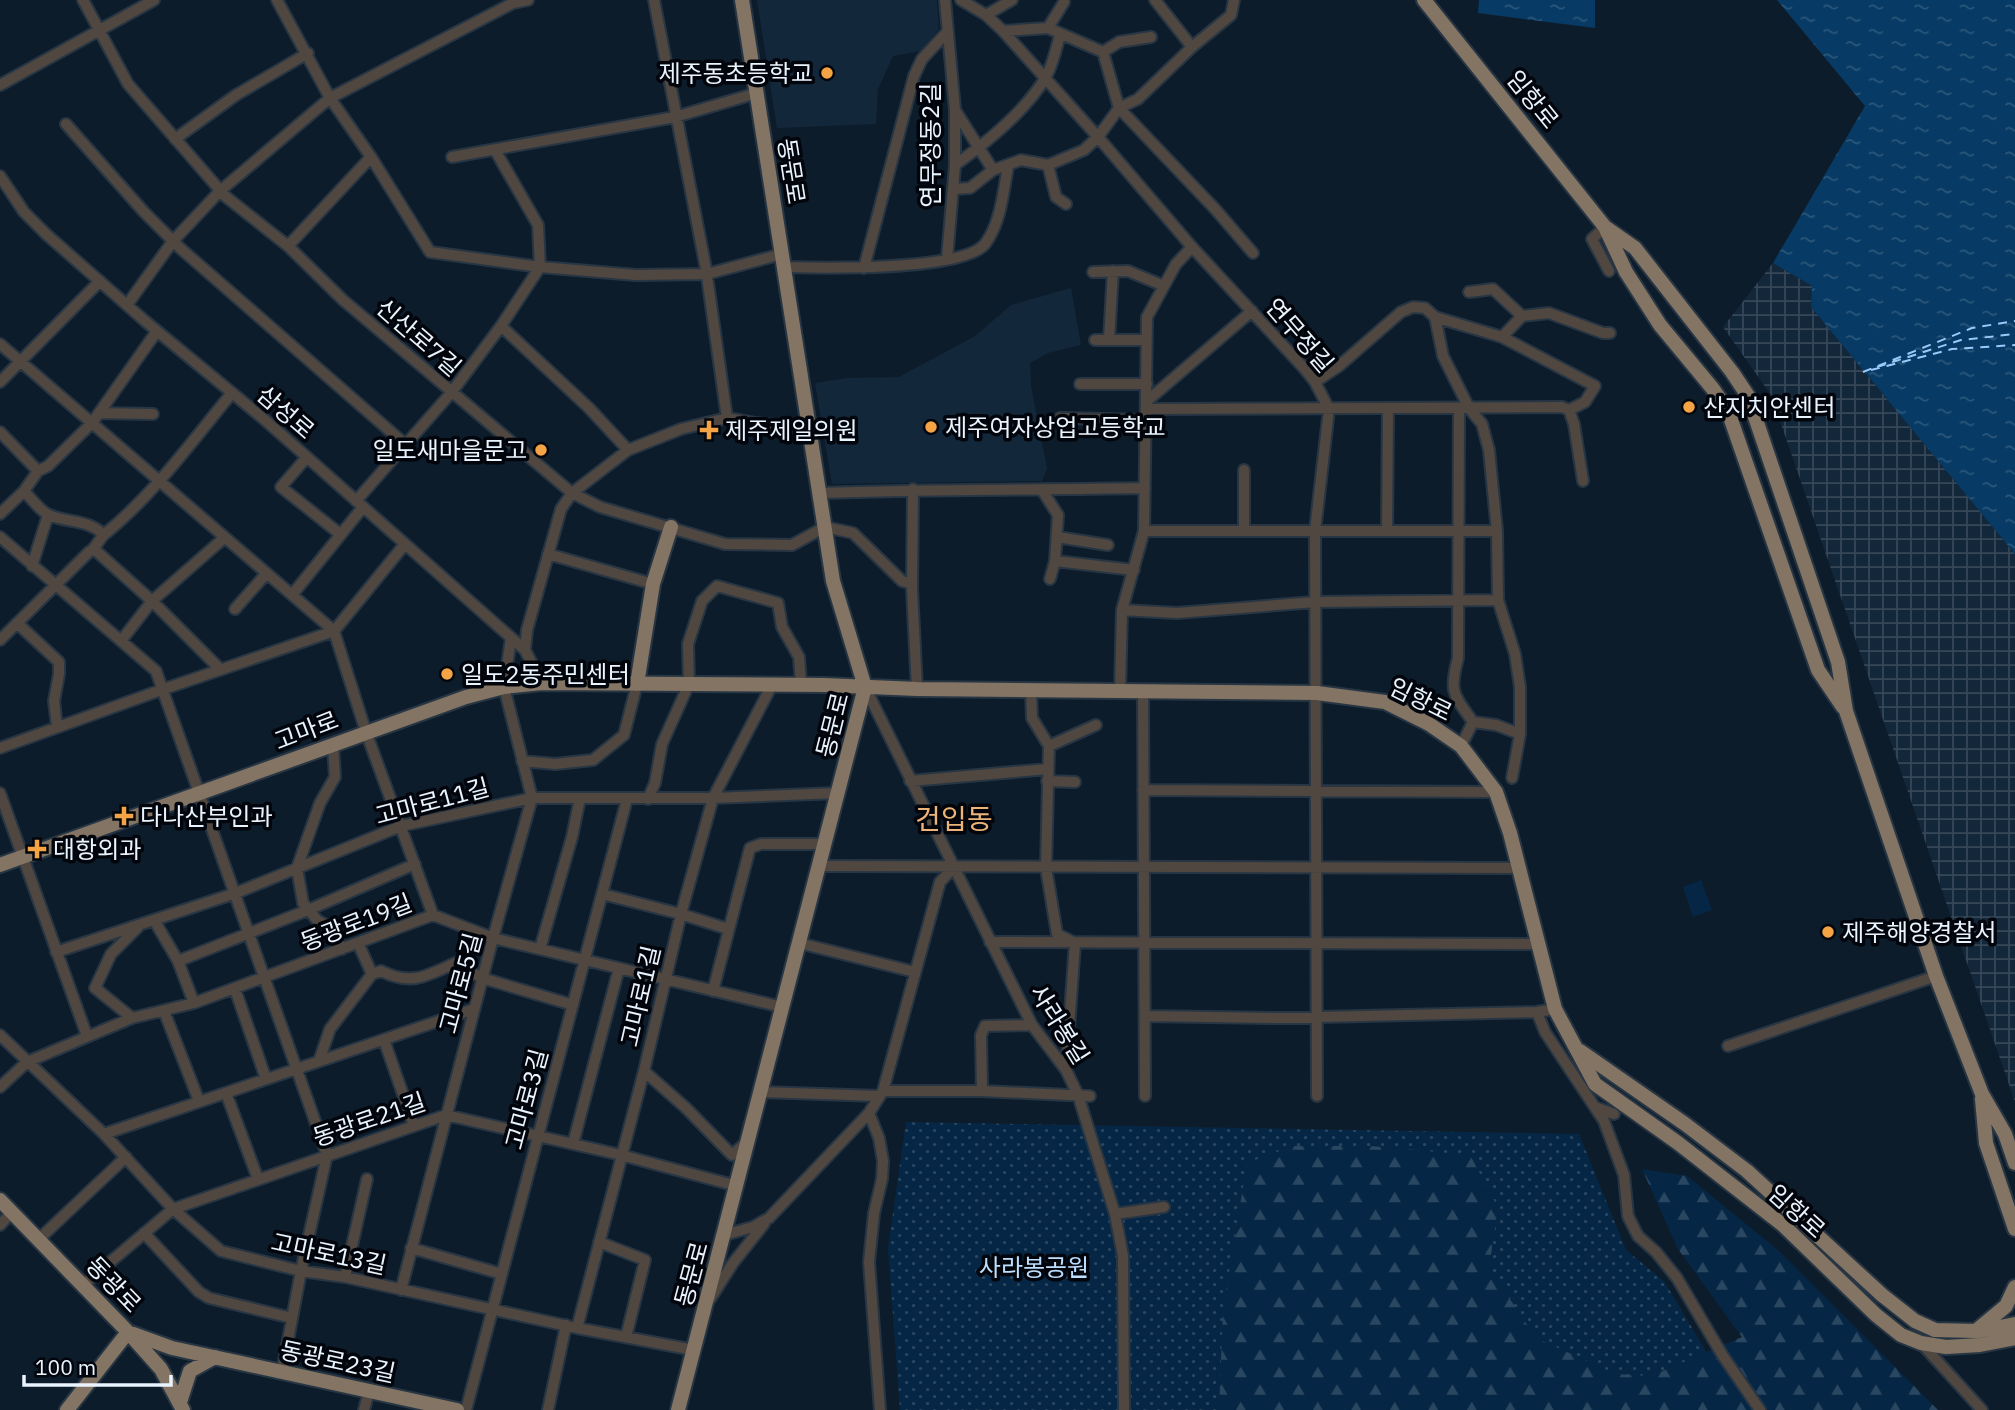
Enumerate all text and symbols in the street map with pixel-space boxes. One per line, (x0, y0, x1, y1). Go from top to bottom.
place label: 제주동초등학교 (658, 57, 813, 89)
street label: 임항로 (1500, 63, 1566, 135)
marker: 제주동초등학교 (819, 65, 835, 81)
street label: 연무정동2길 (914, 83, 946, 207)
street label: 동문로 (771, 136, 813, 206)
street label: 신산로7길 (370, 291, 468, 383)
street label: 연무정길 (1259, 291, 1341, 379)
street label: 삼성로 (251, 378, 321, 446)
place label: 산지치안센터 (1703, 391, 1835, 423)
marker: 산지치안센터 (1681, 399, 1697, 415)
place label: 제주여자상업고등학교 (945, 411, 1166, 443)
place label: 제주제일의원 (725, 414, 857, 446)
marker: 제주여자상업고등학교 (923, 419, 939, 435)
marker: 제주제일의원 (699, 420, 719, 440)
place label: 일도새마을문고 (372, 434, 527, 466)
marker: 일도새마을문고 (533, 442, 549, 458)
place label: 일도2동주민센터 (461, 658, 630, 690)
marker: 일도2동주민센터 (439, 666, 455, 682)
street label: 임항로 (1384, 670, 1458, 728)
street label: 동문로 (808, 689, 856, 761)
street label: 고마로 (269, 703, 343, 757)
street label: 고마로11길 (371, 770, 493, 832)
place label: 다나산부인과 (140, 800, 272, 832)
district label: 건입동 (915, 800, 993, 837)
marker: 다나산부인과 (114, 806, 134, 826)
place label: 대항외과 (53, 833, 141, 865)
marker: 대항외과 (27, 839, 47, 859)
street label: 동광로19길 (296, 886, 416, 958)
place label: 제주해양경찰서 (1842, 916, 1997, 948)
marker: 제주해양경찰서 (1820, 924, 1836, 940)
street label: 고마로5길 (431, 929, 489, 1037)
street label: 고마로1길 (613, 942, 667, 1050)
street label: 사라봉길 (1023, 978, 1097, 1070)
street label: 고마로3길 (497, 1045, 555, 1153)
street label: 동광로21길 (308, 1085, 430, 1153)
street label: 임항로 (1762, 1177, 1832, 1245)
street label: 고마로13길 (268, 1225, 390, 1281)
street label: 동문로 (667, 1238, 715, 1310)
street label: 동광로 (79, 1249, 149, 1319)
park label: 사라봉공원 (979, 1251, 1089, 1283)
street label: 동광로23길 (277, 1333, 399, 1389)
scale bar (24, 1344, 172, 1388)
text: 100 m (35, 1353, 96, 1381)

